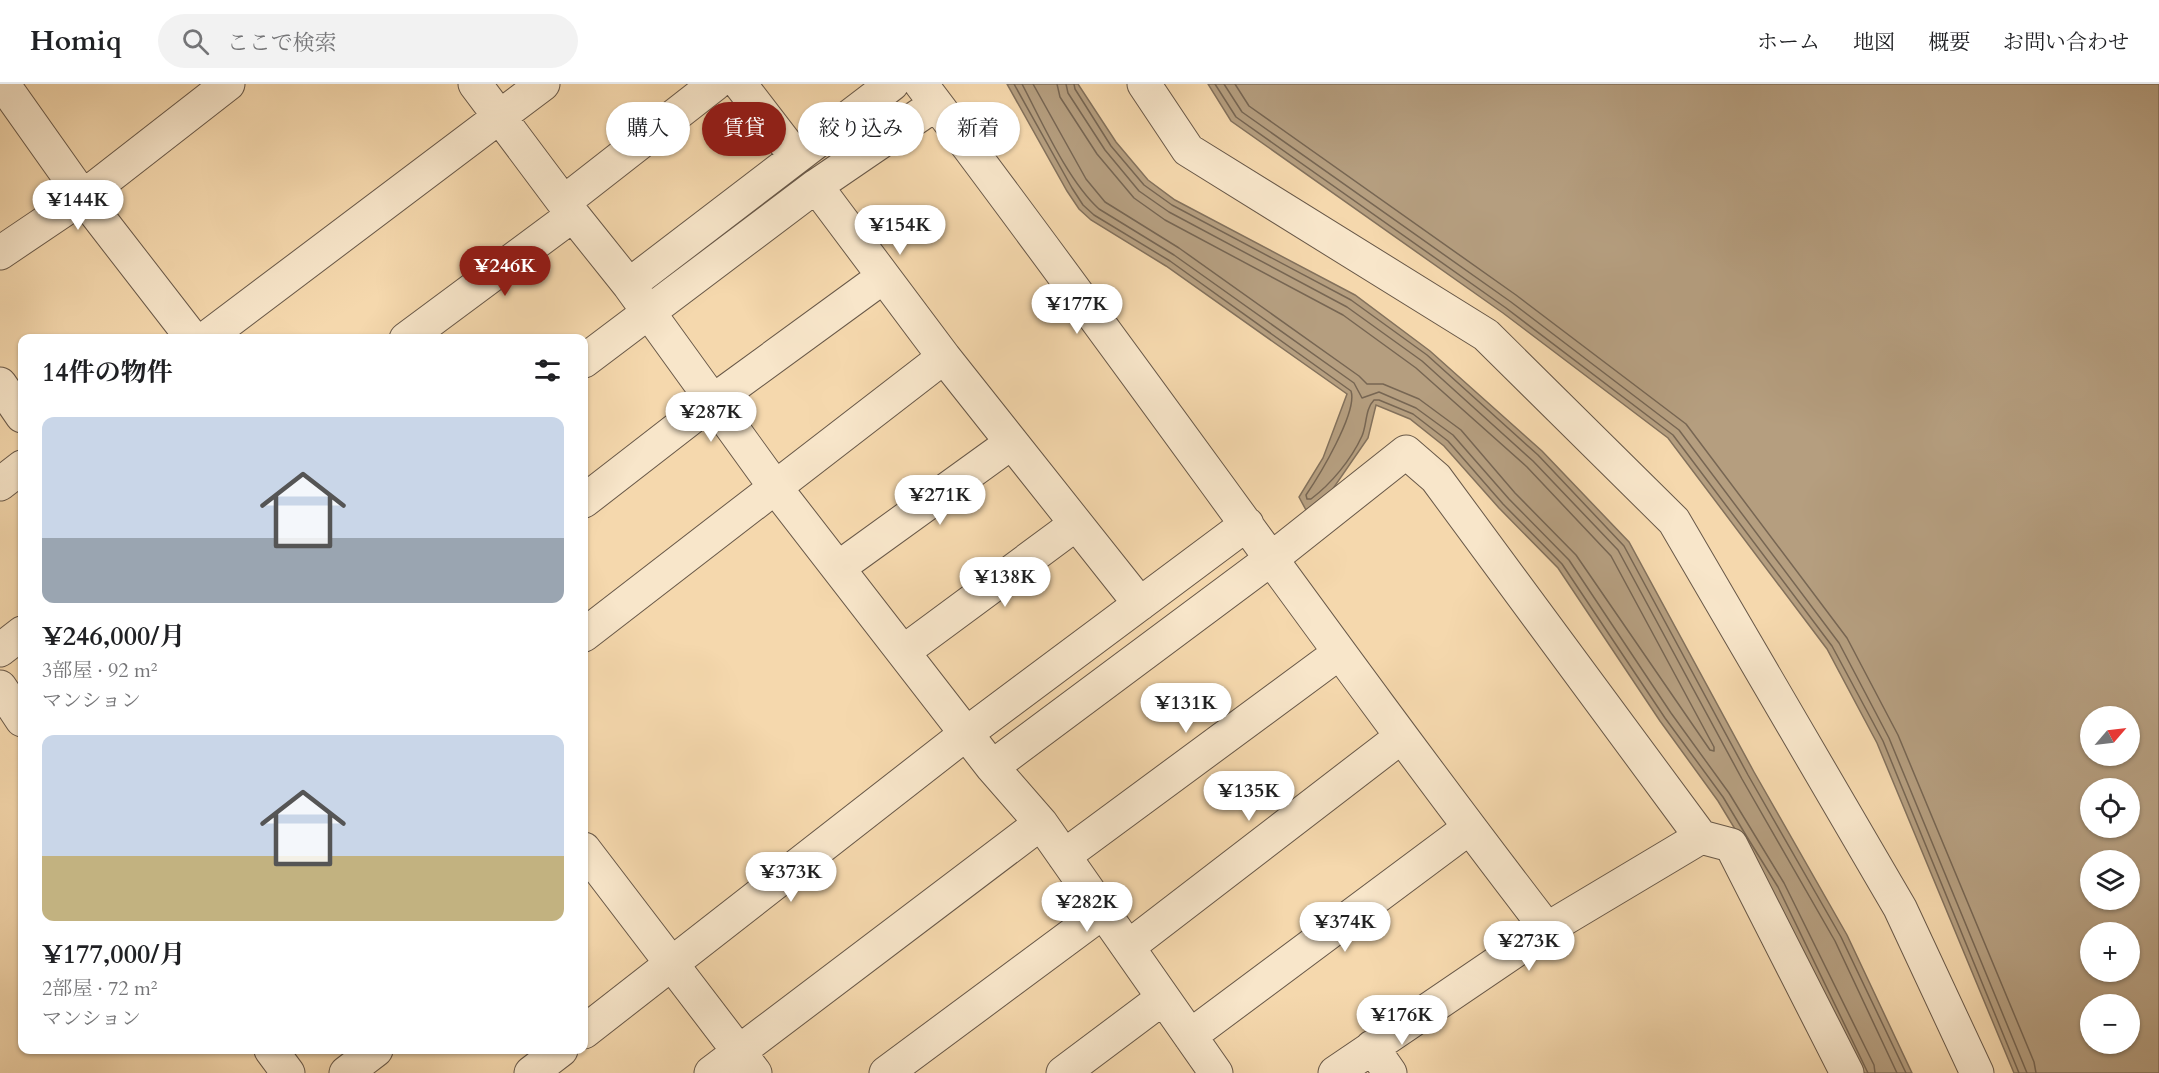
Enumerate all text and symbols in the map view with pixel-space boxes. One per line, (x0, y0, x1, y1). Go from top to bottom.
search box (158, 14, 578, 68)
text: Homiq (30, 22, 122, 60)
icon: search (179, 25, 212, 58)
text: ここで検索 (227, 28, 337, 58)
text: ホーム (1757, 28, 1820, 57)
text: 地図 (1853, 28, 1895, 57)
text: 概要 (1928, 28, 1970, 57)
text: お問い合わせ (2003, 28, 2129, 57)
chip: 購入 (606, 102, 690, 156)
chip: 賃貸 (702, 102, 786, 156)
chip: 絞り込み (798, 102, 924, 156)
chip: 新着 (936, 102, 1020, 156)
pin: ¥144K (36, 180, 120, 231)
text: ¥144K (47, 186, 109, 213)
pin: ¥154K (858, 205, 942, 256)
text: ¥154K (869, 211, 931, 238)
pin: ¥246K (463, 246, 547, 297)
text: ¥246K (474, 252, 536, 279)
pin: ¥177K (1035, 284, 1119, 335)
text: ¥177K (1046, 290, 1108, 317)
icon: filters (531, 354, 564, 387)
text: 14件の物件 (42, 355, 173, 390)
pin: ¥287K (669, 392, 753, 443)
text: ¥287K (680, 398, 742, 425)
icon: home (249, 456, 357, 564)
pin: ¥271K (898, 475, 982, 526)
text: ¥271K (909, 481, 971, 508)
pin: ¥138K (963, 557, 1047, 608)
text: ¥138K (974, 563, 1036, 590)
text: ¥246,000/月 (42, 619, 185, 654)
text: 3部屋 · 92 m² (42, 657, 158, 684)
pin: ¥131K (1144, 683, 1228, 734)
text: マンション (42, 687, 141, 714)
text: ¥131K (1155, 689, 1217, 716)
north arrow (2080, 706, 2140, 766)
map controls (2080, 706, 2140, 1054)
pin: ¥135K (1207, 771, 1291, 822)
icon: home (249, 774, 357, 882)
text: ¥135K (1218, 777, 1280, 804)
button: locate (2080, 778, 2140, 838)
button: layers (2080, 850, 2140, 910)
pin: ¥373K (749, 852, 833, 903)
text: ¥373K (760, 858, 822, 885)
pin: ¥282K (1045, 882, 1129, 933)
text: ¥282K (1056, 888, 1118, 915)
pin: ¥374K (1303, 902, 1387, 953)
text: ¥374K (1314, 908, 1376, 935)
pin: ¥273K (1487, 921, 1571, 972)
button: + (2080, 922, 2140, 982)
text: ¥273K (1498, 927, 1560, 954)
text: ¥177,000/月 (42, 937, 185, 972)
text: 2部屋 · 72 m² (42, 975, 158, 1002)
button: − (2080, 994, 2140, 1054)
pin: ¥176K (1360, 995, 1444, 1046)
text: ¥176K (1371, 1001, 1433, 1028)
text: マンション (42, 1005, 141, 1032)

